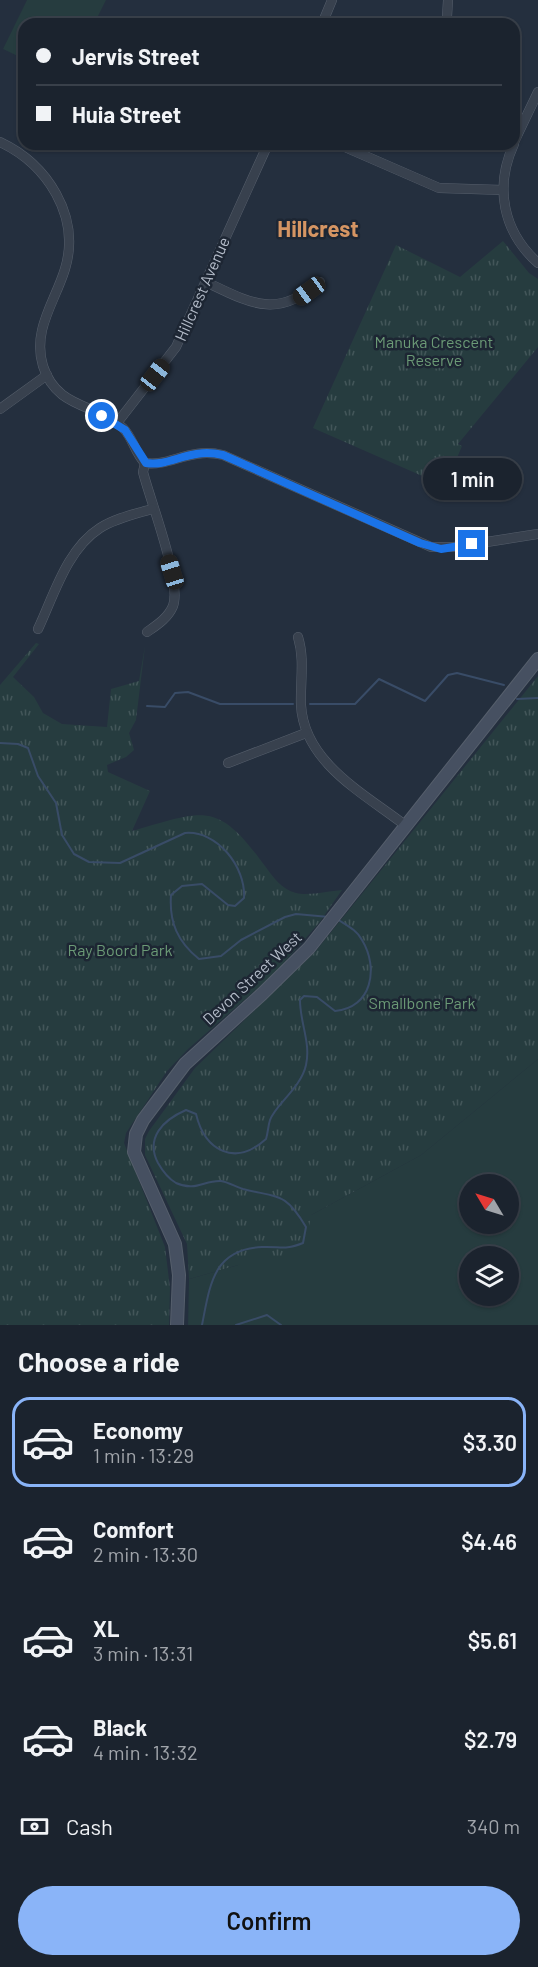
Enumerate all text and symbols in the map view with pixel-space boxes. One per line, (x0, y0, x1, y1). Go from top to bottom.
text: Jervis Street (72, 43, 200, 69)
text: Huia Street (72, 101, 181, 127)
district label: Hillcrest (277, 215, 359, 241)
street label: Hillcrest Avenue (170, 234, 233, 344)
car (289, 273, 329, 309)
park label: Manuka Crescent Reserve (375, 332, 493, 369)
car (137, 355, 173, 395)
route start (88, 402, 115, 429)
callout: 1 min (422, 457, 522, 499)
text: 1 min (451, 467, 494, 491)
route end (458, 530, 485, 557)
car (158, 552, 186, 592)
street label: Devon Street West (198, 927, 305, 1028)
park label: Ray Boord Park (67, 940, 173, 959)
park label: Smallbone Park (368, 993, 476, 1012)
north arrow (459, 1174, 519, 1234)
map controls (459, 1174, 519, 1306)
button: layers (459, 1246, 519, 1306)
text: Choose a ride (18, 1345, 180, 1377)
icon: car (21, 1415, 75, 1469)
text: Economy (93, 1417, 183, 1443)
text: $3.30 (463, 1429, 517, 1455)
text: 1 min · 13:29 (93, 1443, 194, 1467)
icon: car (21, 1514, 75, 1568)
text: Comfort (93, 1516, 174, 1542)
text: $4.46 (461, 1528, 517, 1554)
text: 2 min · 13:30 (93, 1542, 198, 1566)
icon: car (21, 1613, 75, 1667)
text: XL (93, 1615, 119, 1641)
text: $5.61 (468, 1627, 517, 1653)
text: 3 min · 13:31 (93, 1641, 193, 1665)
icon: car (21, 1712, 75, 1766)
text: Black (93, 1714, 147, 1740)
text: $2.79 (464, 1726, 517, 1752)
text: 4 min · 13:32 (93, 1740, 198, 1764)
icon: cash (18, 1810, 51, 1843)
text: Cash (66, 1813, 113, 1839)
text: 340 m (467, 1814, 520, 1838)
button: Confirm (18, 1886, 520, 1955)

